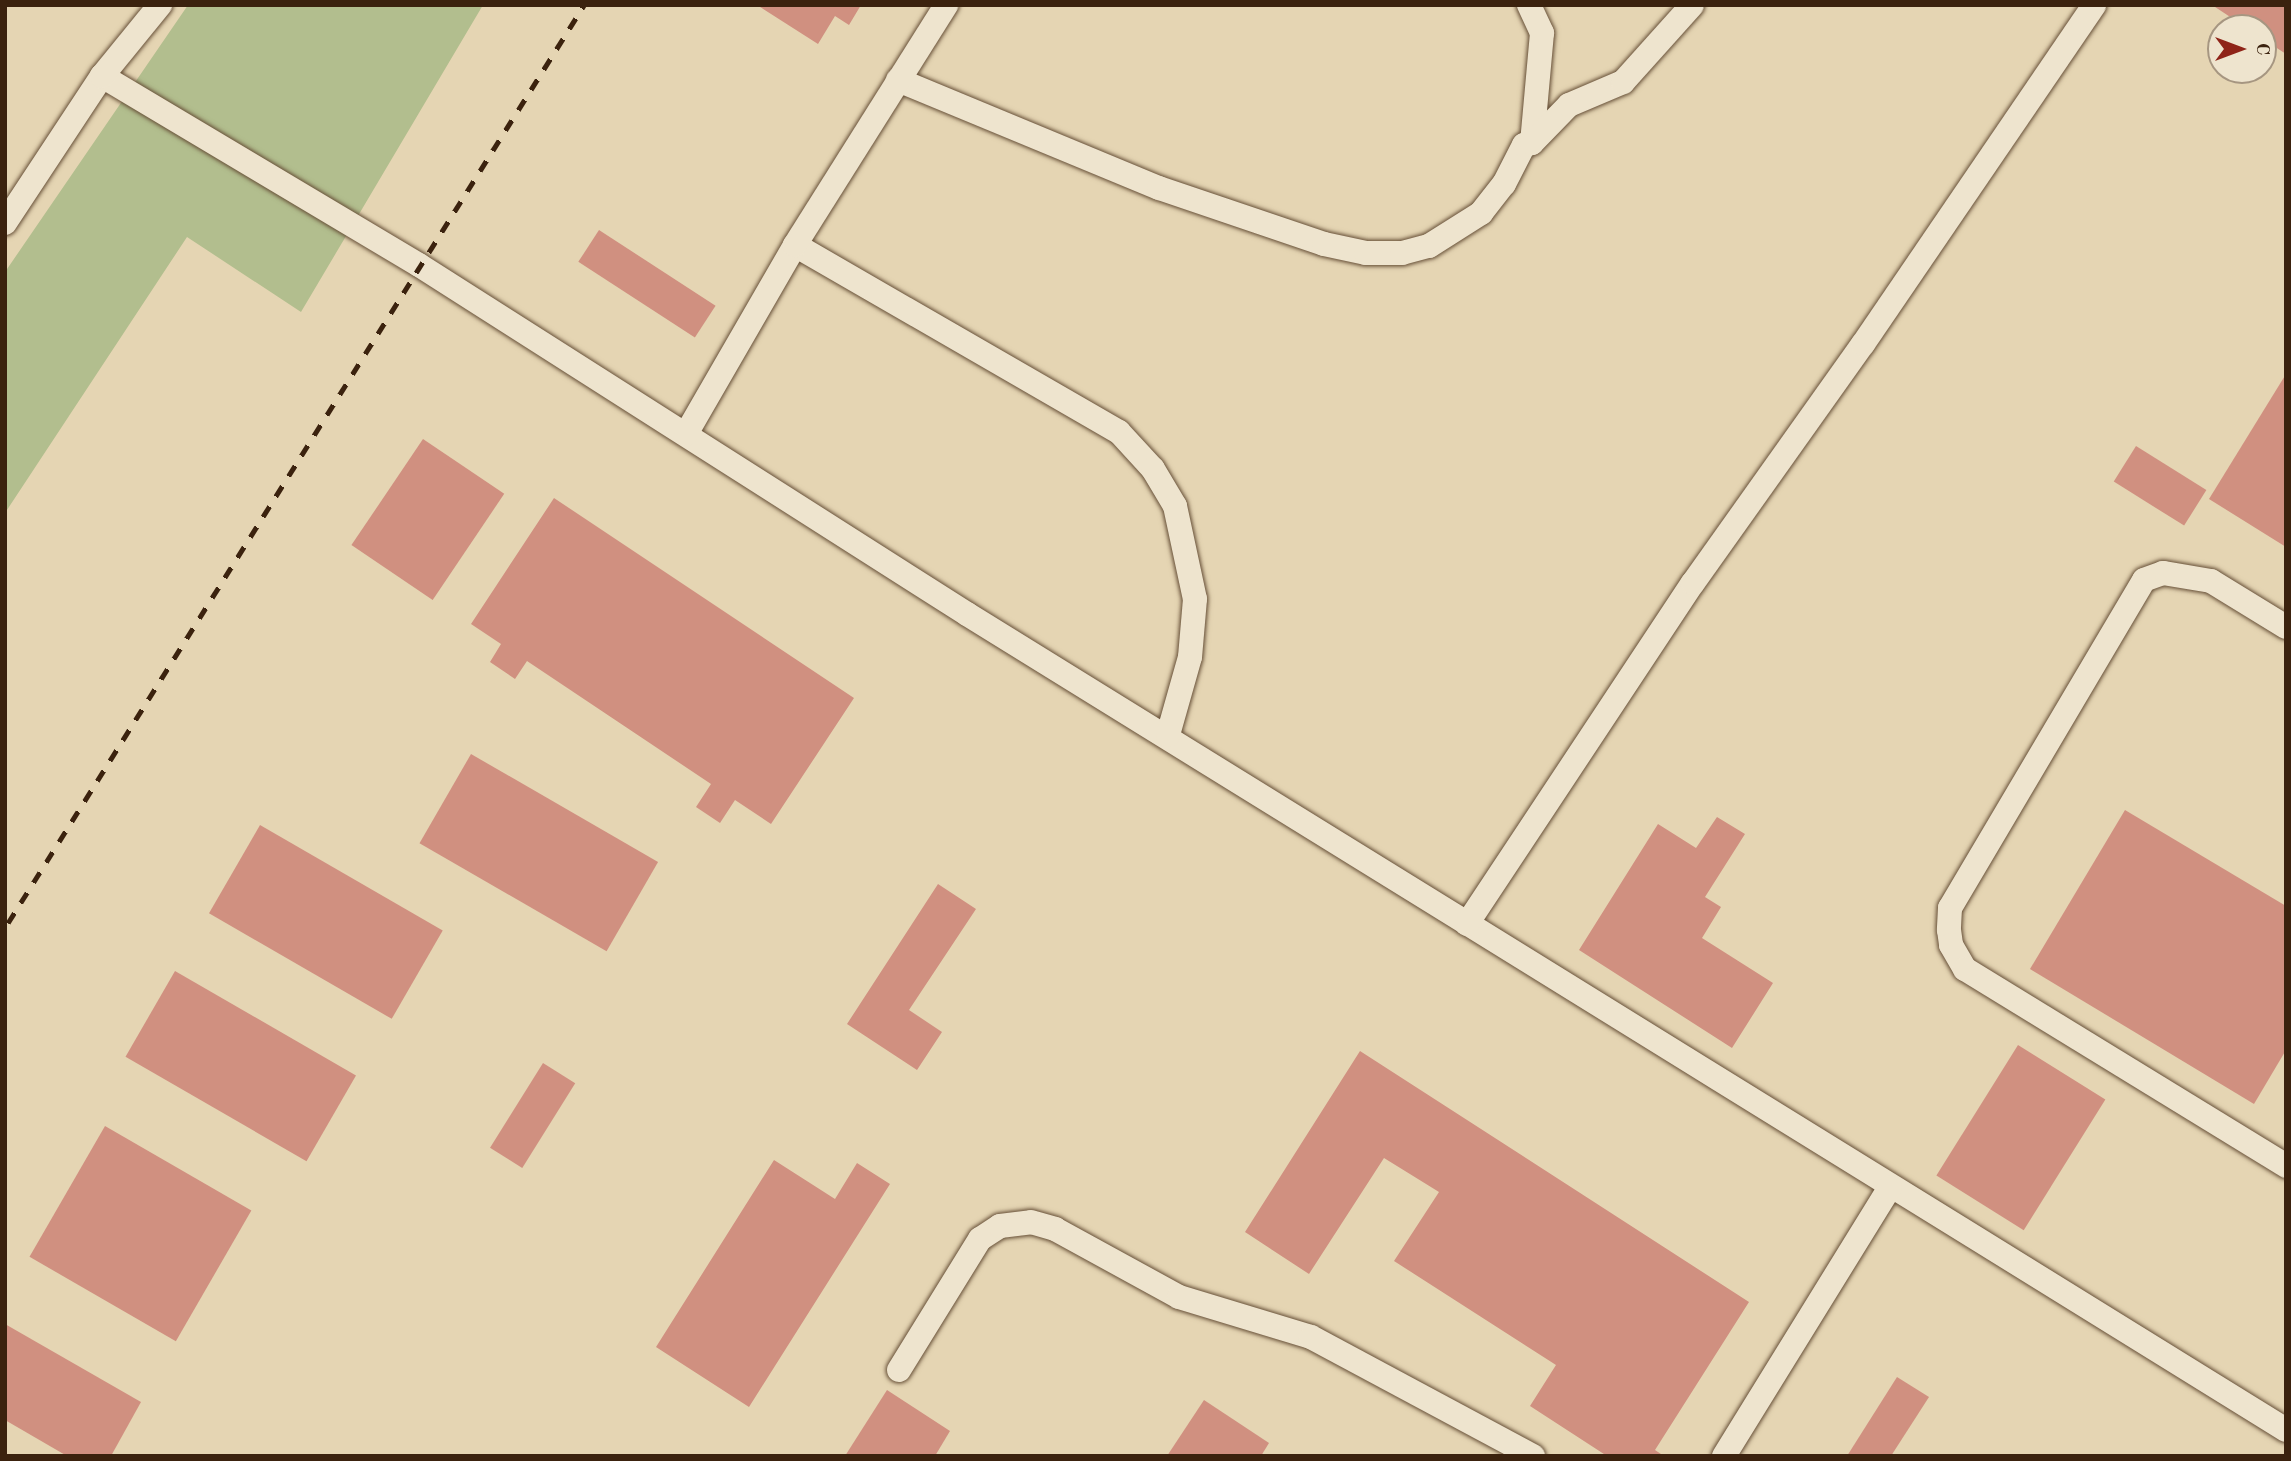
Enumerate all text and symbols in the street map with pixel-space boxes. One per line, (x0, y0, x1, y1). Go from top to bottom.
north arrow (2207, 14, 2277, 84)
text: С (2252, 43, 2271, 55)

